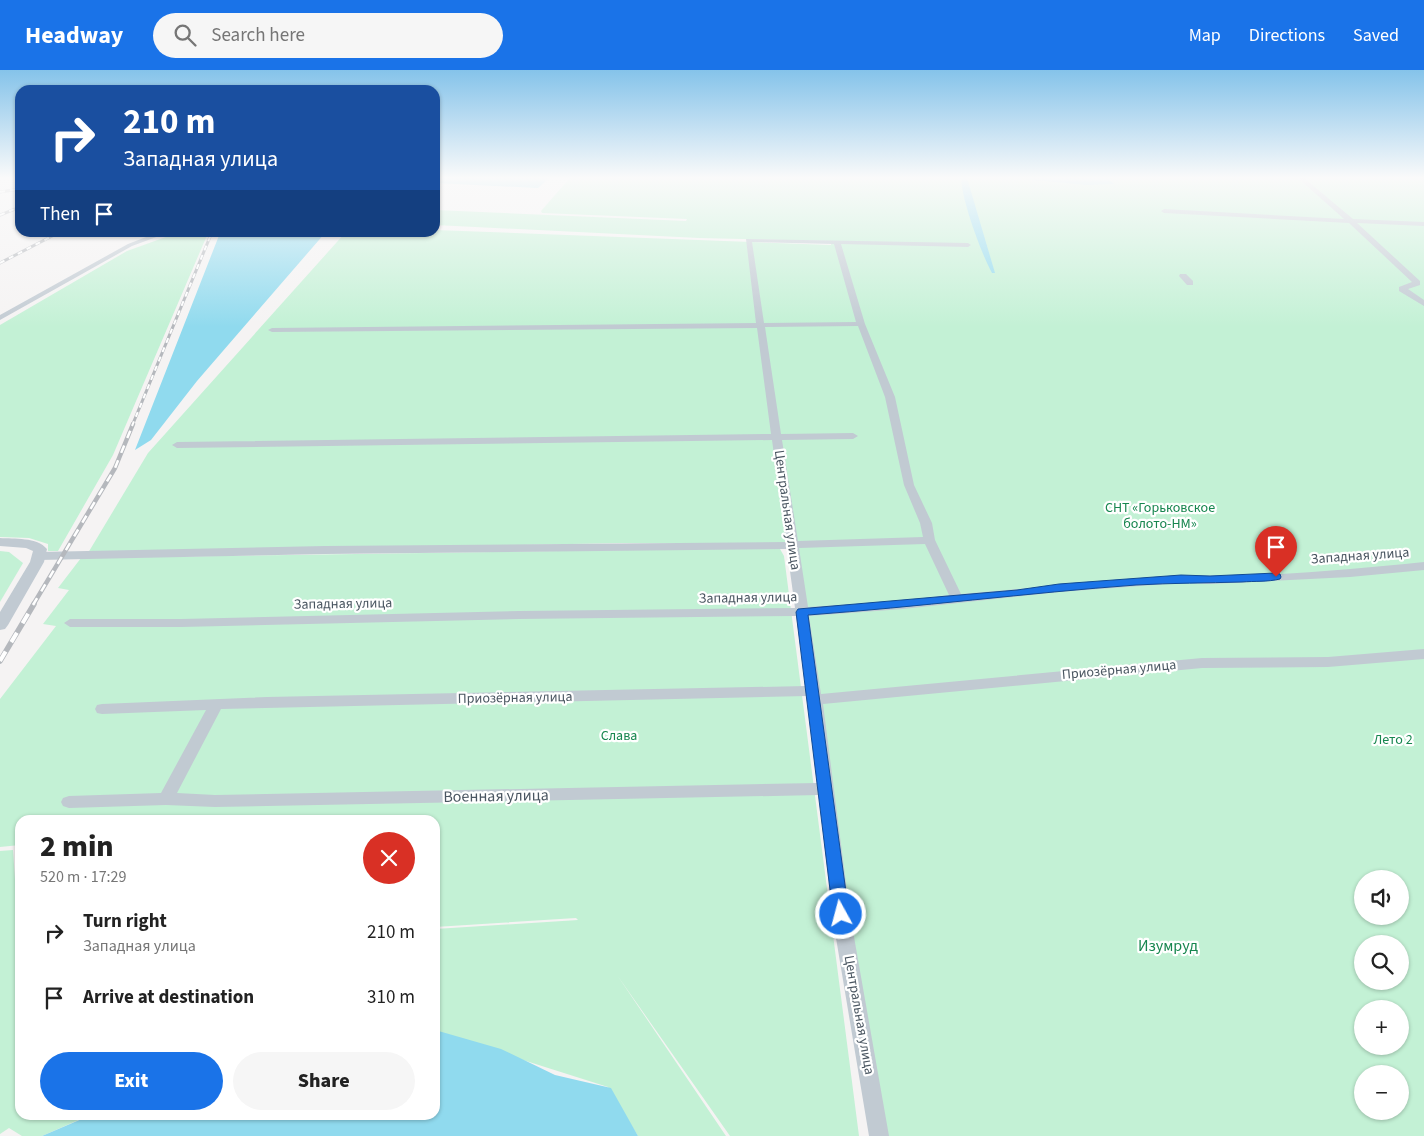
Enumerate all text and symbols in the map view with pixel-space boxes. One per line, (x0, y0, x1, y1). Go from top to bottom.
search box (153, 13, 503, 58)
text: Headway (25, 18, 123, 53)
icon: search (171, 21, 199, 49)
text: Search here (211, 22, 305, 49)
text: Map (1189, 23, 1221, 48)
text: Directions (1249, 23, 1325, 48)
text: Saved (1353, 23, 1399, 48)
text: 210 m (123, 97, 215, 147)
icon: right (40, 105, 105, 170)
text: Западная улица (123, 143, 278, 175)
icon: arrive (90, 200, 118, 228)
text: Then (40, 201, 80, 228)
street label: Центральная улица (769, 449, 805, 571)
park label: СНТ «Горьковское болото-НМ» (1105, 498, 1215, 534)
pin (1255, 526, 1297, 577)
icon: arrive (1262, 533, 1290, 561)
street label: Западная улица (1310, 543, 1410, 569)
street label: Западная улица (699, 587, 797, 609)
street label: Западная улица (294, 593, 392, 615)
street label: Приозёрная улица (1061, 655, 1177, 685)
street label: Приозёрная улица (457, 687, 573, 709)
park label: Слава (601, 726, 637, 746)
park label: Лето 2 (1373, 730, 1413, 750)
street label: Военная улица (443, 784, 549, 808)
text: 2 min (40, 825, 114, 868)
button: close (363, 832, 415, 884)
text: 520 m · 17:29 (40, 866, 127, 888)
map controls (1354, 870, 1409, 1120)
button: sound (1354, 870, 1409, 925)
position arrow (814, 887, 866, 939)
text: Turn right (83, 908, 167, 935)
icon: right (40, 919, 68, 947)
text: 210 m (367, 919, 415, 946)
text: Западная улица (83, 935, 196, 957)
park label: Изумруд (1138, 935, 1199, 957)
button: search (1354, 935, 1409, 990)
street label: Центральная улица (839, 954, 879, 1076)
icon: arrive (40, 984, 68, 1012)
text: Arrive at destination (83, 984, 254, 1011)
text: 310 m (367, 984, 415, 1011)
button: + (1354, 1000, 1409, 1055)
button: Exit (40, 1052, 223, 1110)
button: Share (233, 1052, 415, 1110)
button: − (1354, 1065, 1409, 1120)

